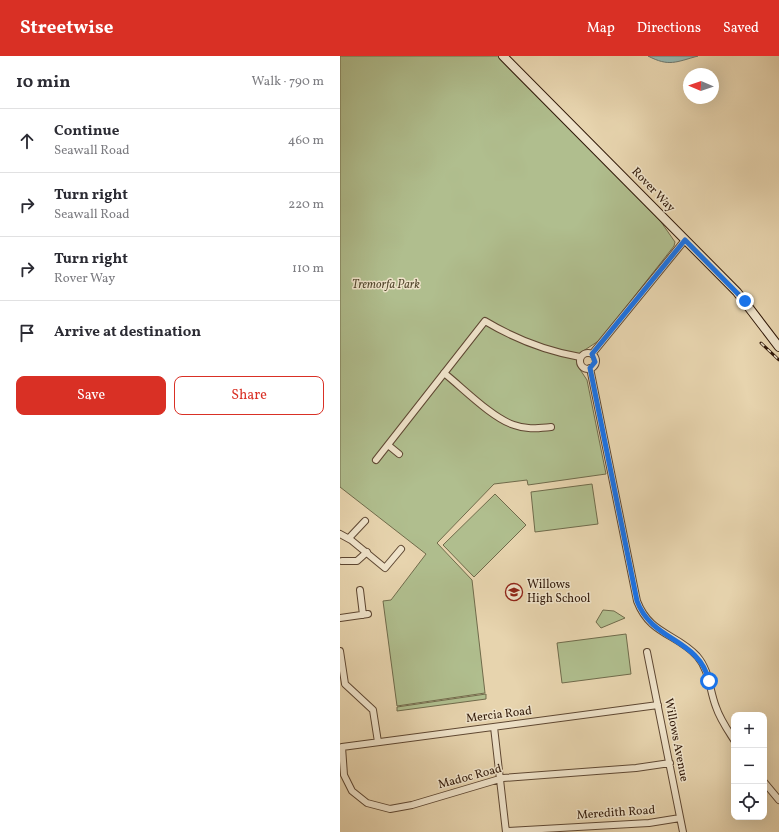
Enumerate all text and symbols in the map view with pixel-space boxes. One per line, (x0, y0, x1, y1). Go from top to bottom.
text: Streetwise (20, 15, 113, 41)
text: Map (587, 19, 615, 38)
text: Directions (637, 19, 701, 38)
text: Saved (723, 19, 759, 38)
north arrow (683, 68, 719, 104)
text: 10 min (16, 71, 70, 94)
text: Walk · 790 m (252, 73, 324, 91)
text: Continue (54, 121, 119, 142)
icon: ahead (16, 130, 38, 152)
text: 460 m (288, 132, 324, 150)
text: Seawall Road (54, 142, 130, 160)
street label: Rover Way (628, 164, 679, 216)
text: Turn right (54, 185, 128, 206)
icon: right (16, 194, 38, 216)
text: 220 m (288, 196, 324, 214)
text: Seawall Road (54, 206, 130, 224)
text: Turn right (54, 249, 128, 270)
icon: right (16, 258, 38, 280)
text: 110 m (292, 260, 324, 278)
text: Rover Way (54, 270, 115, 288)
park label: Tremorfa Park (352, 277, 420, 293)
route end (736, 292, 754, 310)
icon: arrive (16, 322, 38, 344)
text: Arrive at destination (54, 322, 201, 343)
button: Save (16, 376, 166, 415)
button: Share (174, 376, 324, 415)
place label: Willows High School (527, 577, 591, 607)
school or university icon: Willows High School (504, 582, 524, 602)
route start (700, 672, 718, 690)
street label: Willows Avenue (660, 697, 692, 783)
street label: Mercia Road (465, 703, 533, 727)
map controls (731, 712, 767, 820)
button: + (731, 712, 767, 748)
button: − (731, 748, 767, 784)
street label: Madoc Road (436, 761, 504, 793)
button: locate (731, 784, 767, 820)
street label: Meredith Road (576, 802, 656, 824)

